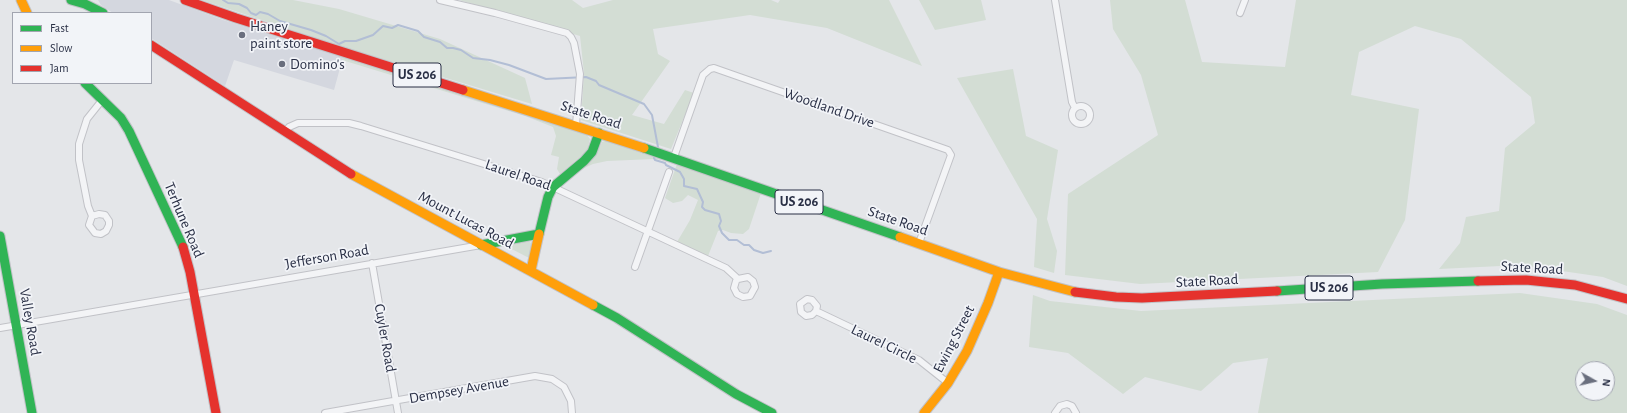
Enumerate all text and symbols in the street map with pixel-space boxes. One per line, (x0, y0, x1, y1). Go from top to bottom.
legend (12, 12, 152, 84)
place label: Haney paint store (250, 17, 312, 52)
text: Fast (50, 22, 69, 34)
marker: Haney paint store (237, 30, 247, 40)
text: Slow (50, 42, 72, 54)
place label: Domino's (290, 55, 345, 73)
marker: Domino's (277, 59, 287, 69)
text: Jam (50, 62, 69, 74)
road number: US 206 (393, 63, 441, 87)
street label: Woodland Drive (781, 84, 877, 132)
street label: State Road (558, 97, 624, 133)
street label: Laurel Road (483, 155, 553, 195)
street label: Terhune Road (160, 179, 208, 261)
street label: Mount Lucas Road (415, 187, 517, 253)
road number: US 206 (775, 190, 823, 214)
street label: State Road (865, 202, 931, 240)
street label: Jefferson Road (284, 241, 370, 273)
street label: State Road (1500, 257, 1564, 279)
street label: State Road (1175, 270, 1239, 292)
road number: US 206 (1305, 276, 1353, 300)
street label: Valley Road (15, 287, 45, 357)
street label: Cuyler Road (370, 302, 400, 374)
street label: Ewing Street (929, 302, 979, 376)
street label: Laurel Circle (848, 320, 920, 368)
north arrow (1575, 361, 1615, 401)
street label: Dempsey Avenue (408, 372, 510, 408)
text: N (1600, 378, 1612, 387)

